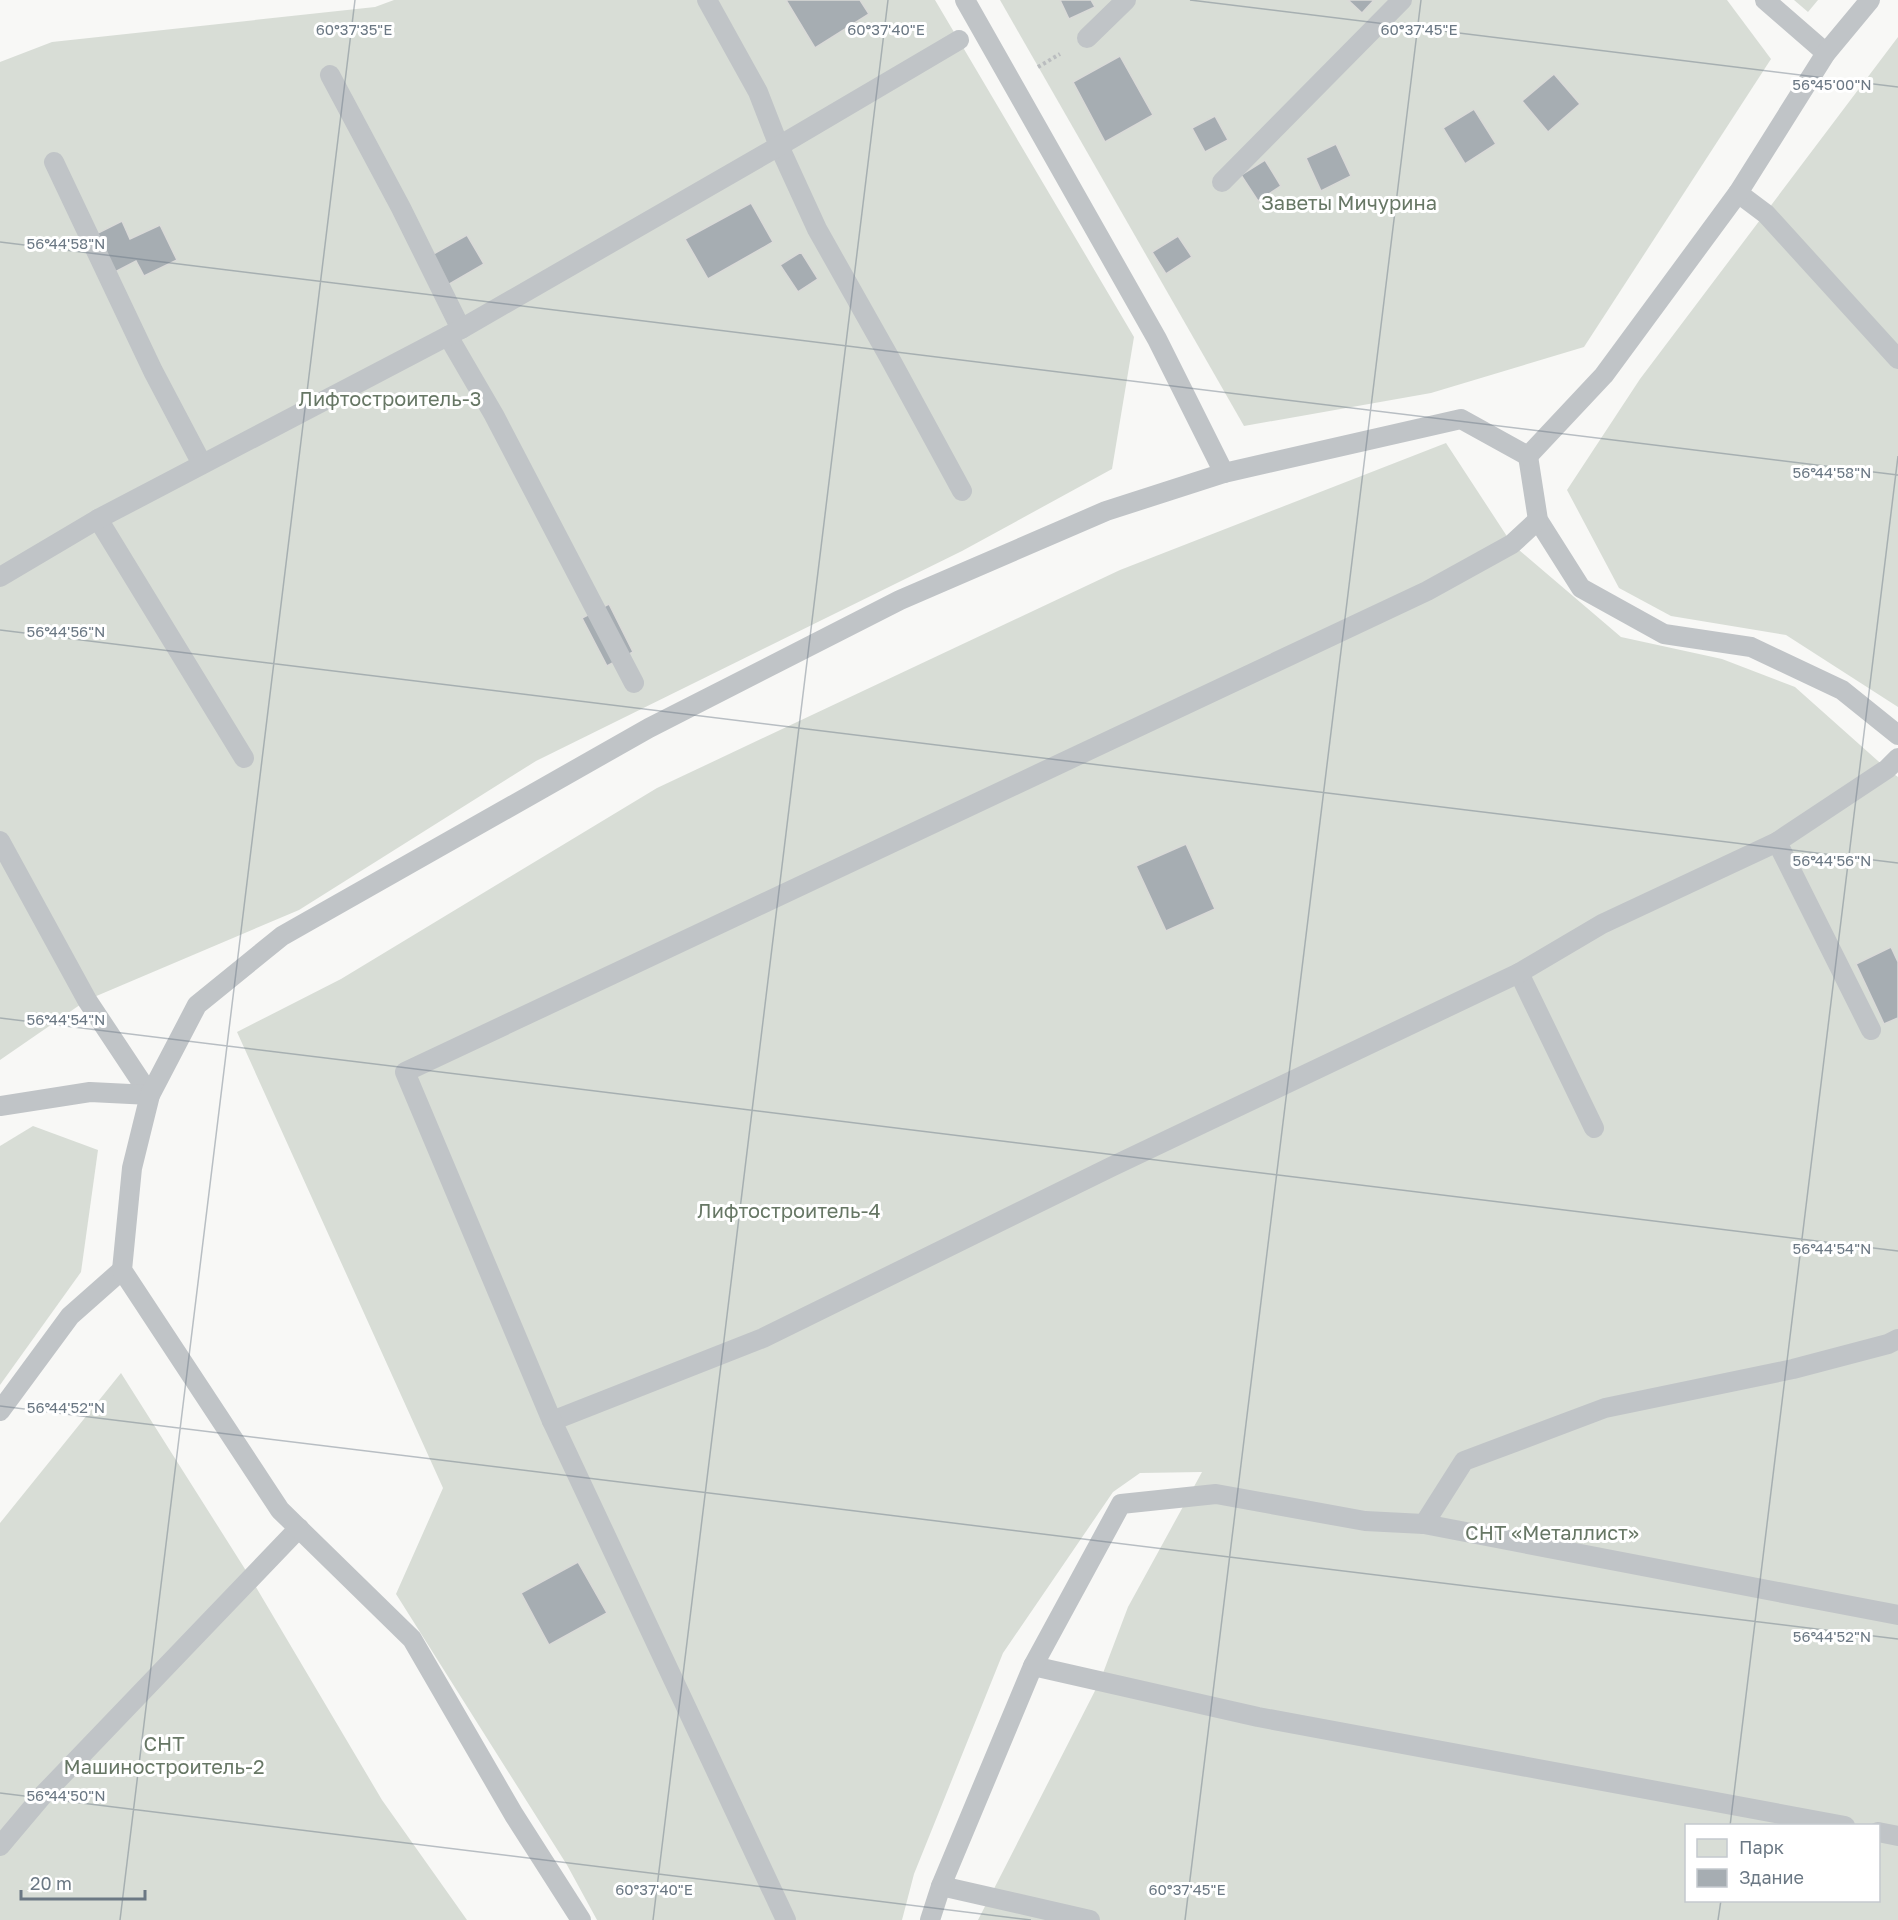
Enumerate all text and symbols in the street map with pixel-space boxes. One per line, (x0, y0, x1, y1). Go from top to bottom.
text: 60°37'35"E (316, 20, 392, 38)
text: 60°37'40"E (847, 20, 925, 38)
text: 60°37'45"E (1380, 20, 1458, 38)
text: 56°45'00"N (1792, 75, 1872, 93)
park label: Заветы Мичурина (1261, 190, 1437, 214)
text: 56°44'58"N (27, 234, 105, 252)
park label: Лифтостроитель-3 (299, 386, 481, 410)
text: 56°44'58"N (1793, 463, 1871, 481)
text: 56°44'56"N (27, 622, 105, 640)
text: 56°44'56"N (1793, 851, 1871, 869)
text: 56°44'54"N (27, 1010, 105, 1028)
park label: Лифтостроитель-4 (697, 1198, 881, 1222)
text: 56°44'54"N (1793, 1239, 1871, 1257)
text: 56°44'52"N (27, 1398, 105, 1416)
park label: СНТ «Металлист» (1465, 1520, 1639, 1544)
text: 56°44'52"N (1793, 1627, 1871, 1645)
park label: СНТ Машиностроитель-2 (63, 1731, 265, 1778)
text: 56°44'50"N (26, 1786, 106, 1804)
legend (1685, 1824, 1880, 1902)
text: Парк (1739, 1836, 1784, 1858)
scale bar (21, 1863, 146, 1901)
text: Здание (1739, 1866, 1804, 1888)
text: 20 m (30, 1872, 72, 1894)
text: 60°37'40"E (615, 1880, 693, 1898)
text: 60°37'45"E (1148, 1880, 1226, 1898)

